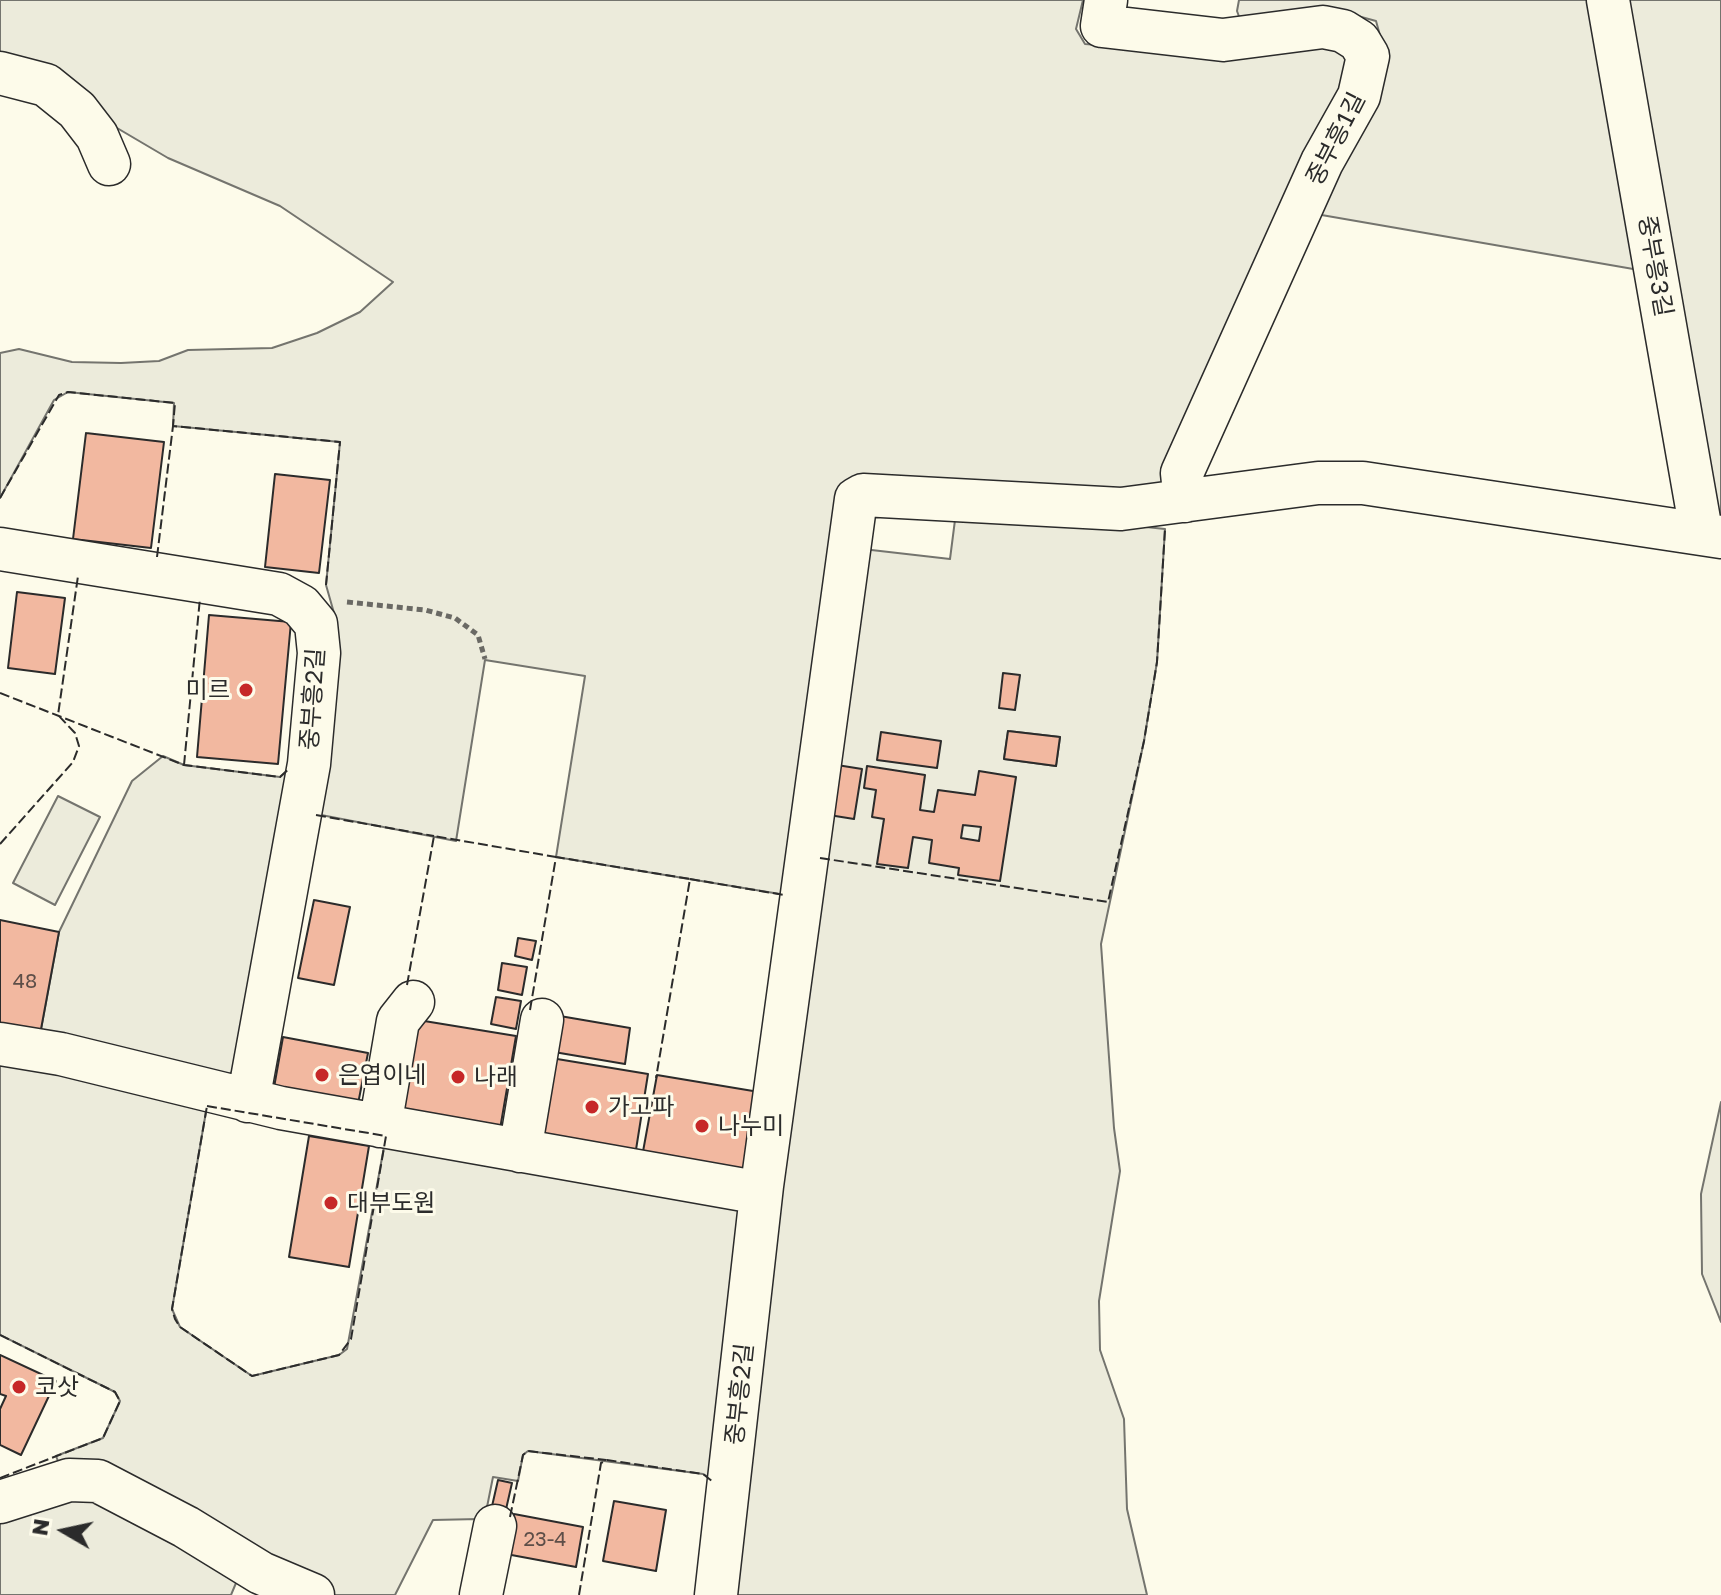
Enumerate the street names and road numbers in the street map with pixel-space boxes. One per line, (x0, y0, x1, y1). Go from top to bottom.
street label: 중부흥1길 (1300, 88, 1372, 190)
street label: 중부흥3길 (1632, 213, 1678, 319)
street label: 중부흥2길 (295, 647, 331, 751)
street label: 중부흥2길 (720, 1342, 760, 1446)

